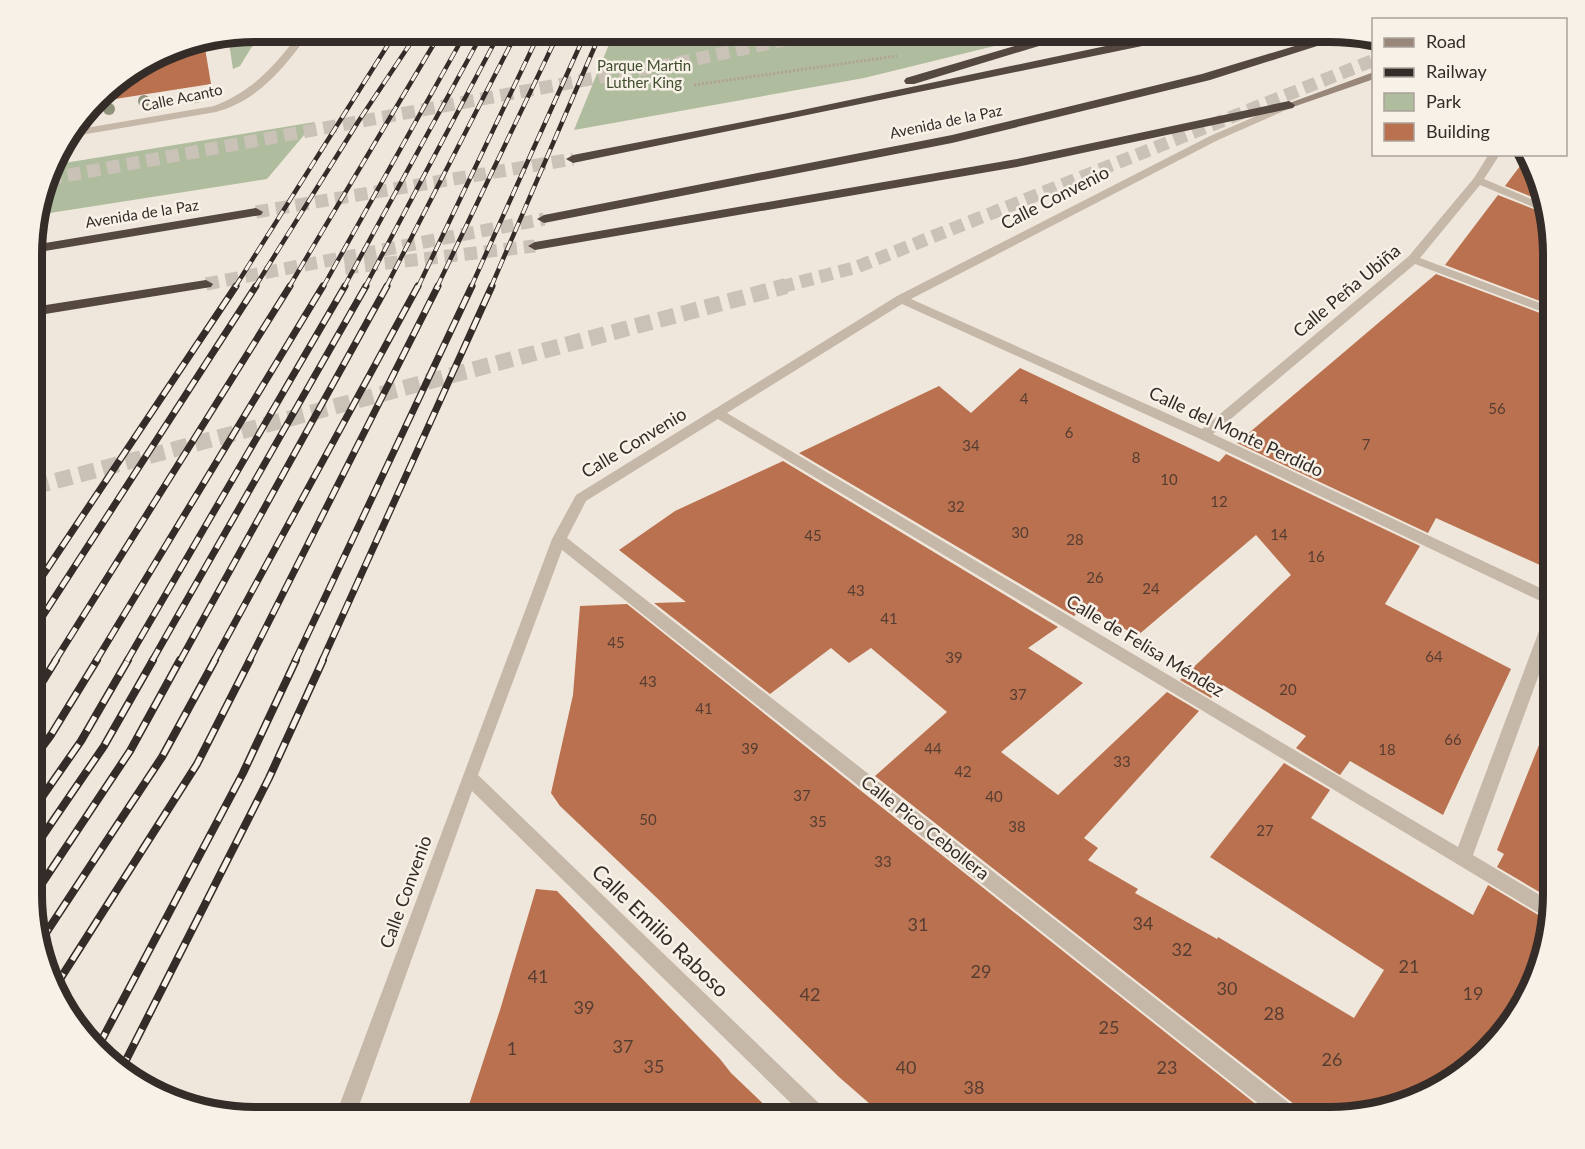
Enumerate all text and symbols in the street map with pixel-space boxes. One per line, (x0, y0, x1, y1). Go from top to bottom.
legend (1372, 18, 1567, 156)
text: Road (1426, 30, 1466, 52)
park label: Parque Martin Luther King (597, 56, 691, 91)
text: Railway (1426, 60, 1487, 82)
street label: Calle Acanto (140, 80, 224, 114)
text: Park (1426, 90, 1462, 112)
street label: Avenida de la Paz (888, 100, 1004, 142)
text: Building (1426, 120, 1490, 142)
street label: Calle Convenio (997, 160, 1112, 234)
street label: Avenida de la Paz (84, 195, 200, 231)
street label: Calle Peña Ubiña (1288, 239, 1405, 342)
street label: Calle del Monte Perdido (1146, 381, 1327, 481)
house number: 4 (1020, 389, 1029, 407)
house number: 56 (1488, 399, 1506, 417)
street label: Calle Convenio (577, 402, 690, 482)
house number: 6 (1065, 423, 1074, 441)
house number: 7 (1362, 435, 1371, 453)
house number: 34 (962, 436, 980, 454)
house number: 8 (1132, 448, 1140, 466)
house number: 10 (1160, 470, 1178, 488)
house number: 12 (1210, 492, 1228, 510)
house number: 32 (947, 497, 965, 515)
house number: 30 (1011, 523, 1029, 541)
house number: 14 (1270, 525, 1288, 543)
house number: 45 (804, 526, 822, 544)
house number: 28 (1066, 530, 1084, 548)
house number: 16 (1307, 547, 1325, 565)
house number: 26 (1086, 568, 1104, 586)
house number: 24 (1142, 579, 1160, 597)
house number: 43 (847, 581, 865, 599)
street label: Calle de Felisa Méndez (1063, 589, 1228, 701)
house number: 41 (880, 609, 898, 627)
house number: 45 (607, 633, 625, 651)
house number: 64 (1425, 647, 1443, 665)
house number: 39 (945, 648, 963, 666)
house number: 43 (639, 672, 657, 690)
house number: 20 (1279, 680, 1297, 698)
house number: 37 (1009, 685, 1027, 703)
house number: 41 (695, 699, 713, 717)
house number: 66 (1444, 730, 1462, 748)
house number: 39 (741, 739, 759, 757)
house number: 44 (924, 739, 942, 757)
house number: 18 (1378, 740, 1396, 758)
house number: 33 (1113, 752, 1131, 770)
house number: 42 (954, 762, 972, 780)
street label: Calle Pico Cebollera (857, 770, 994, 884)
house number: 37 (793, 786, 811, 804)
house number: 40 (985, 787, 1003, 805)
house number: 50 (639, 810, 657, 828)
house number: 35 (809, 812, 827, 830)
house number: 38 (1008, 817, 1026, 835)
house number: 27 (1256, 821, 1274, 839)
street label: Calle Convenio (374, 832, 436, 951)
house number: 33 (874, 852, 892, 870)
street label: Calle Emilio Raboso (587, 858, 735, 1002)
house number: 34 (1133, 912, 1153, 934)
house number: 31 (908, 913, 928, 935)
house number: 32 (1172, 938, 1192, 960)
house number: 21 (1399, 955, 1419, 977)
house number: 29 (971, 960, 991, 982)
house number: 41 (528, 965, 548, 987)
house number: 30 (1217, 977, 1237, 999)
house number: 19 (1463, 982, 1483, 1004)
house number: 42 (800, 983, 820, 1005)
house number: 39 (574, 996, 594, 1018)
house number: 28 (1264, 1002, 1284, 1024)
house number: 25 (1099, 1016, 1119, 1038)
house number: 37 (613, 1035, 633, 1057)
house number: 1 (507, 1037, 517, 1059)
house number: 26 (1322, 1048, 1342, 1070)
house number: 35 (644, 1055, 664, 1077)
house number: 40 (896, 1056, 916, 1078)
house number: 23 (1157, 1056, 1177, 1078)
house number: 38 (964, 1076, 984, 1098)

